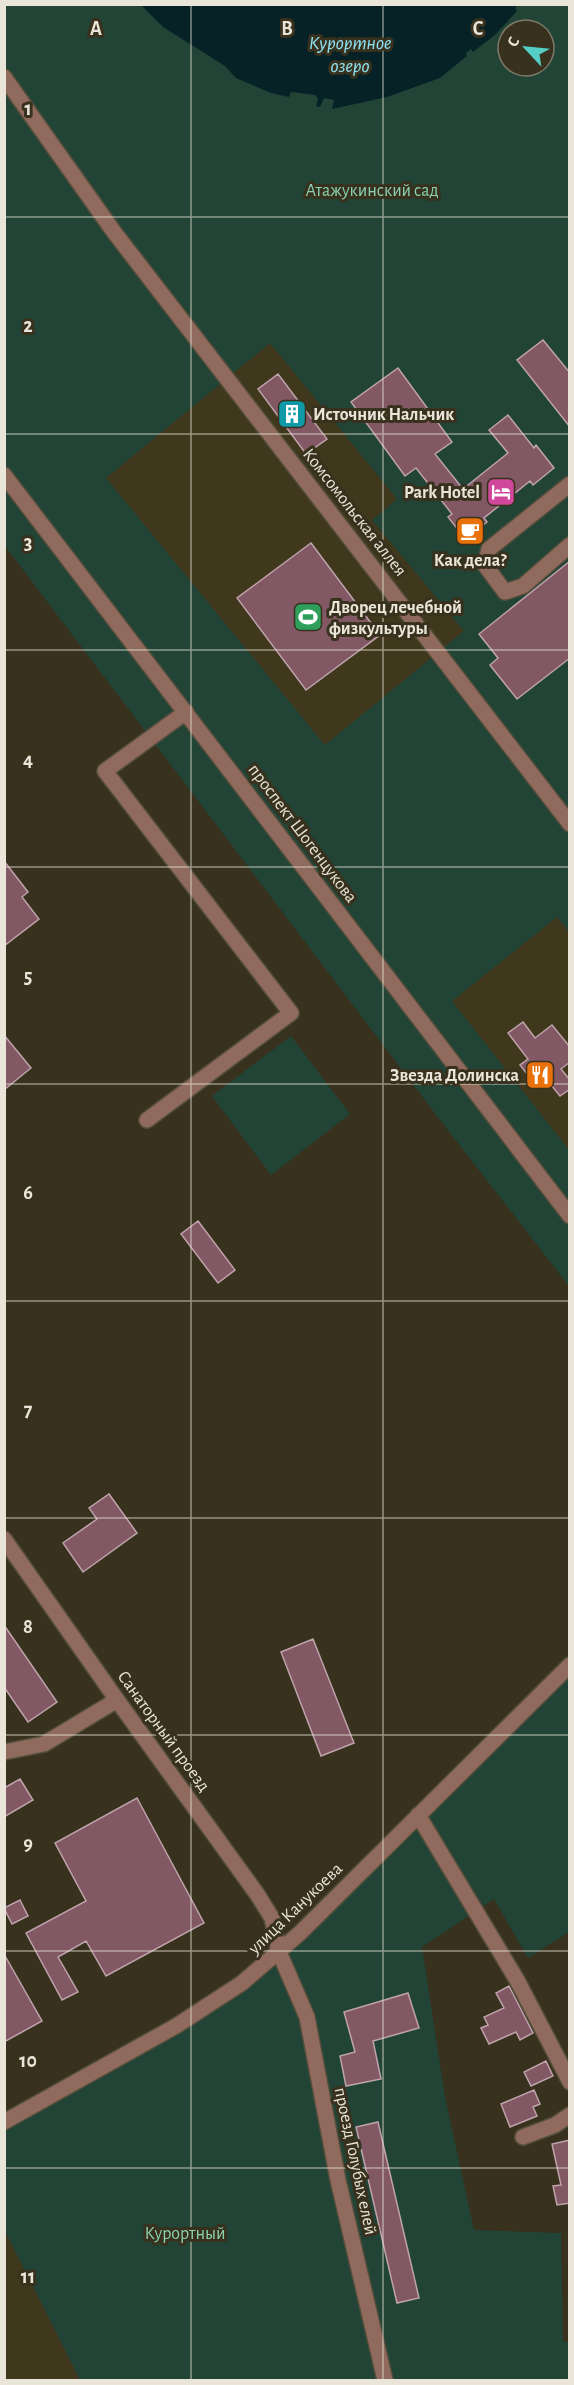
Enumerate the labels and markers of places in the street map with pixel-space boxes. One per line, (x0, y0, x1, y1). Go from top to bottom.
building icon: Источник Нальчик (276, 398, 308, 430)
place label: Источник Нальчик (313, 406, 454, 424)
hotel icon: Park Hotel (485, 476, 517, 508)
place label: Park Hotel (404, 484, 480, 502)
cafe icon: Как дела? (454, 515, 486, 547)
place label: Как дела? (434, 552, 507, 570)
place label: Дворец лечебной физкультуры (329, 599, 462, 638)
sports icon: Дворец лечебной физкультуры (292, 601, 324, 633)
restaurant icon: Звезда Долинска (524, 1059, 556, 1091)
place label: Звезда Долинска (390, 1067, 519, 1085)

